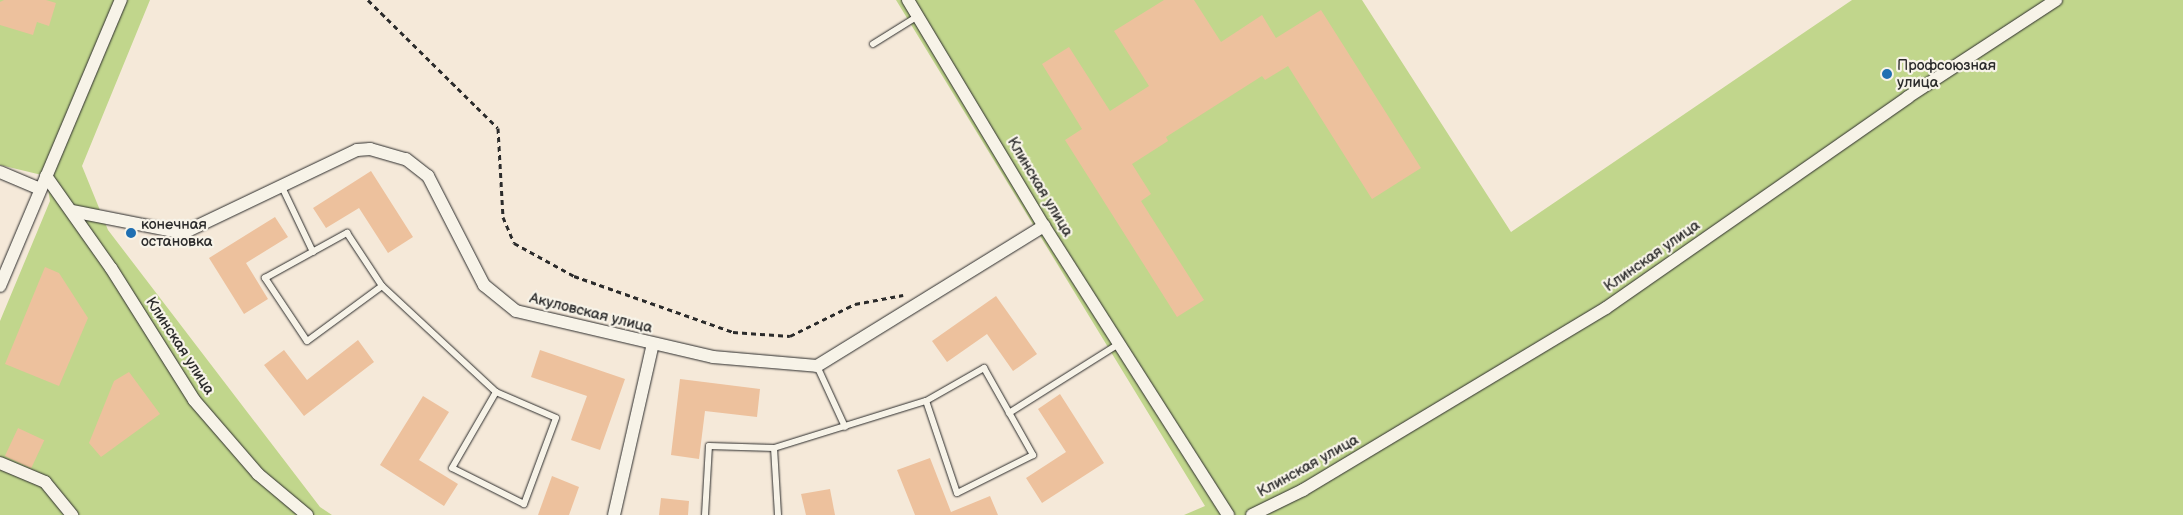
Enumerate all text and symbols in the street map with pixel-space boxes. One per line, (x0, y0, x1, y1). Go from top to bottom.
place label: Профсоюзная улица (1897, 56, 1996, 91)
marker: Профсоюзная улица (1881, 68, 1893, 80)
street label: Клинская улица (1003, 134, 1077, 240)
place label: конечная остановка (141, 215, 212, 250)
street label: Клинская улица (1601, 216, 1703, 296)
marker: конечная остановка (125, 227, 137, 239)
street label: Акуловская улица (528, 289, 654, 337)
street label: Клинская улица (142, 294, 218, 398)
street label: Клинская улица (1254, 431, 1362, 501)

